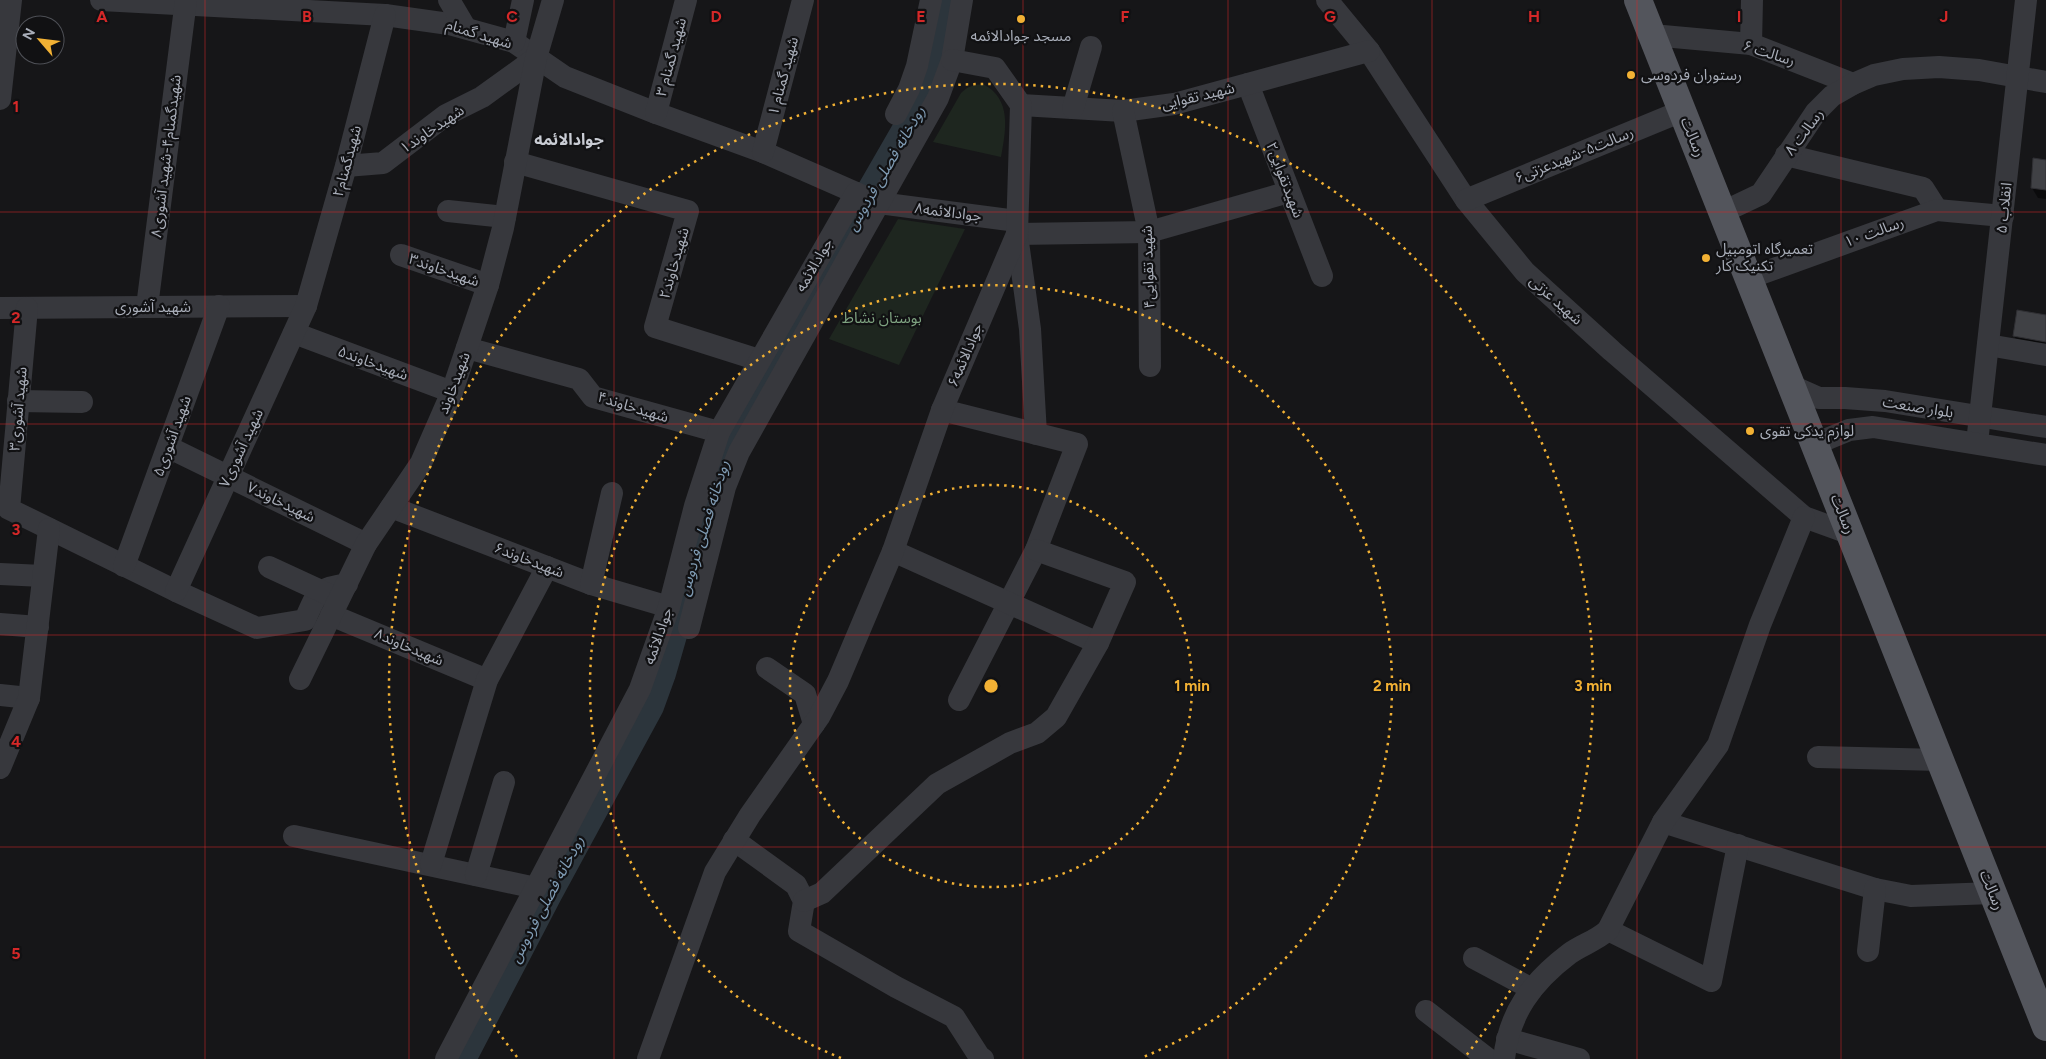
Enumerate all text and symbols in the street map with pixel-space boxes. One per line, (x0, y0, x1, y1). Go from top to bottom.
text: A (96, 7, 108, 26)
text: B (302, 7, 312, 26)
text: C (506, 7, 518, 26)
text: D (710, 7, 722, 26)
text: E (916, 7, 926, 26)
text: F (1121, 7, 1130, 26)
text: G (1324, 7, 1336, 26)
text: H (1528, 7, 1540, 26)
text: I (1737, 7, 1741, 26)
text: J (1940, 7, 1948, 26)
marker: مسجد جوادالائمه (1015, 13, 1027, 25)
north arrow (15, 15, 65, 65)
street label: شهید گمنام (443, 15, 515, 55)
street label: شهید گمنام ۳ (652, 16, 692, 99)
text: N (19, 25, 39, 43)
place label: مسجد جوادالائمه (971, 27, 1071, 45)
street label: شهید گمنام ۱ (764, 35, 804, 118)
street label: رسالت ۶ (1741, 36, 1797, 70)
place label: رستوران فردوسی (1641, 66, 1742, 84)
marker: رستوران فردوسی (1625, 69, 1637, 81)
street label: شهیدگمنام۴-شهید آشوری۸ (147, 73, 187, 239)
street label: شهید تقوایی (1160, 79, 1237, 113)
text: 1 (13, 97, 19, 116)
street label: شهیدخاوند۱ (397, 101, 468, 157)
water label: رودخانه فصلی فردوس (842, 102, 929, 234)
street label: رسالت ۸ (1781, 105, 1827, 159)
street label: رسالت (1677, 114, 1709, 160)
street label: شهیدگمنام۲ (329, 123, 367, 199)
street label: رسالت۵-شهیدعزتی۶ (1512, 123, 1636, 187)
district label: جوادالائمه (534, 130, 604, 149)
street label: شهیدتقوایی۲ (1262, 140, 1308, 221)
street label: انقلاب ۵ (1992, 182, 2016, 234)
street label: جوادالائمه۸ (913, 199, 983, 225)
street label: رسالت ۱۰ (1842, 213, 1906, 251)
street label: شهیدخاوند۲ (655, 225, 693, 301)
street label: شهید تقوایی۴ (1138, 225, 1158, 309)
street label: جوادالائمه (791, 235, 837, 295)
place label: تعمیرگاه اتومبیل تکنیک کار (1715, 240, 1813, 275)
street label: شهیدخاوند۳ (406, 250, 482, 291)
marker: تعمیرگاه اتومبیل تکنیک کار (1700, 252, 1712, 264)
street label: شهید عزتی (1526, 271, 1586, 329)
street label: شهید آشوری (115, 298, 191, 316)
text: 2 (11, 308, 21, 327)
park label: بوستان نشاط (842, 309, 922, 327)
street label: جوادالائمه۶ (944, 320, 987, 390)
street label: شهیدخاوند۵ (335, 342, 411, 384)
street label: شهیدخاوند (434, 349, 474, 417)
street label: شهید آشوری۳ (5, 366, 31, 452)
street label: شهیدخاوند۴ (595, 388, 671, 426)
street label: شهید آشوری۵ (149, 393, 195, 479)
street label: بلوار صنعت (1881, 393, 1955, 421)
street label: شهید آشوری۷ (215, 406, 267, 490)
place label: لوازم یدکی تقوی (1760, 422, 1854, 442)
marker: لوازم یدکی تقوی (1744, 425, 1756, 437)
water label: رودخانه فصلی فردوس (674, 458, 733, 598)
street label: شهیدخاوند۷ (244, 478, 318, 526)
street label: رسالت (1827, 491, 1859, 537)
text: 3 (12, 520, 21, 539)
street label: شهیدخاوند۶ (491, 538, 567, 582)
street label: جوادالائمه (640, 605, 676, 667)
street label: شهیدخاوند۸ (372, 624, 447, 670)
centre of rings (982, 677, 1000, 695)
text: 1 min (1174, 677, 1210, 695)
text: 2 min (1373, 677, 1411, 695)
text: 3 min (1574, 677, 1612, 695)
text: 4 (11, 732, 21, 751)
water label: رودخانه فصلی فردوس (505, 833, 588, 966)
street label: رسالت (1976, 867, 2008, 913)
text: 5 (11, 944, 21, 963)

